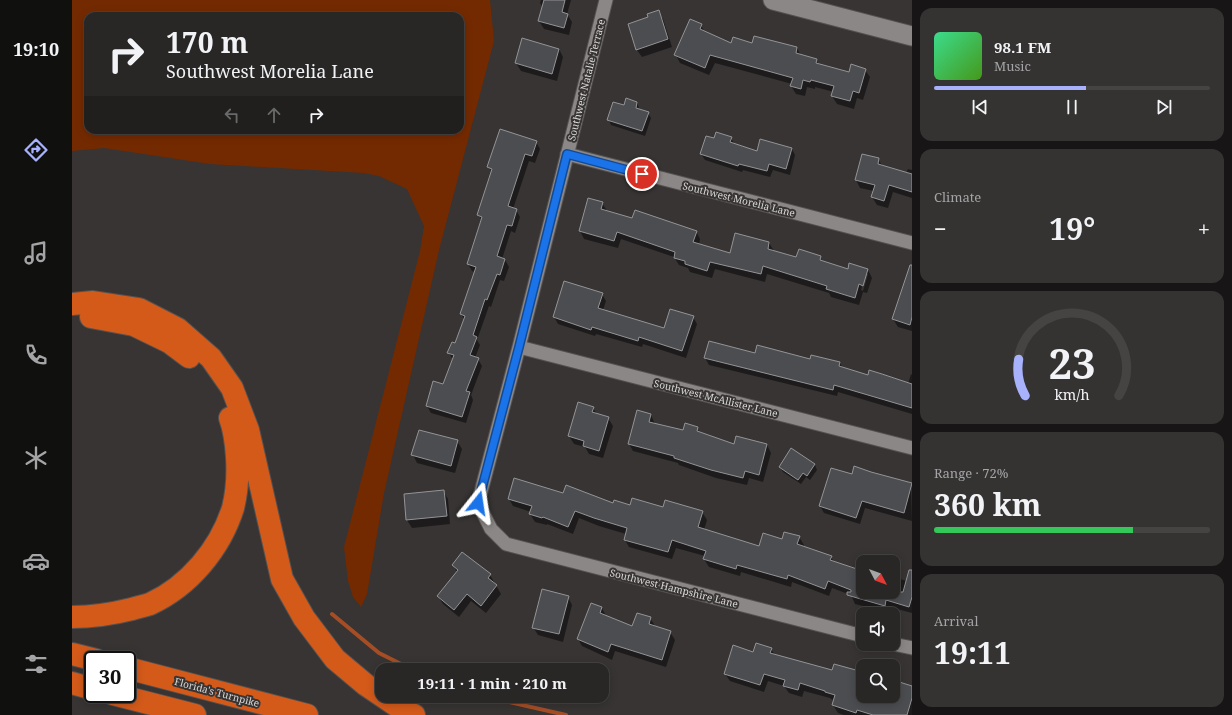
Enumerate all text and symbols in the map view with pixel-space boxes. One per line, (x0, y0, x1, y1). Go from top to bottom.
street label: Southwest Natalie Terrace (564, 18, 608, 142)
text: 170 m (166, 23, 248, 61)
icon: right (100, 28, 152, 80)
text: 19:10 (13, 37, 59, 61)
text: 98.1 FM (994, 37, 1051, 57)
text: Music (994, 57, 1031, 75)
text: Southwest Morelia Lane (166, 59, 374, 83)
icon: previous (969, 96, 991, 118)
icon: pause (1061, 96, 1083, 118)
icon: next (1153, 96, 1175, 118)
icon: left (221, 104, 243, 126)
icon: ahead (263, 104, 285, 126)
icon: right (305, 104, 327, 126)
icon: directions (22, 136, 50, 164)
pin (625, 157, 659, 191)
icon: arrive (631, 163, 653, 185)
street label: Southwest Morelia Lane (681, 178, 797, 220)
text: Climate (934, 188, 981, 206)
text: 19° (1049, 208, 1095, 249)
text: − (934, 213, 947, 243)
text: + (1198, 213, 1210, 243)
icon: music (22, 239, 50, 267)
text: 23 (1048, 334, 1096, 390)
icon: phone (22, 341, 50, 369)
street label: Southwest McAllister Lane (653, 376, 779, 420)
text: km/h (1054, 384, 1090, 403)
icon: climate (22, 444, 50, 472)
text: Range · 72% (934, 464, 1008, 482)
position arrow (457, 482, 499, 524)
text: 360 km (934, 484, 1041, 525)
icon: car (22, 547, 50, 575)
north arrow (856, 555, 900, 599)
map controls (856, 555, 900, 703)
street label: Southwest Hampshire Lane (608, 565, 740, 611)
button: sound (856, 607, 900, 651)
text: Arrival (934, 612, 978, 630)
text: 19:11 (934, 632, 1011, 673)
icon: filters (22, 650, 50, 678)
speed limit sign: 30 (84, 651, 136, 703)
button: search (856, 659, 900, 703)
text: 19:11 · 1 min · 210 m (417, 673, 567, 693)
street label: Florida's Turnpike (173, 674, 261, 710)

